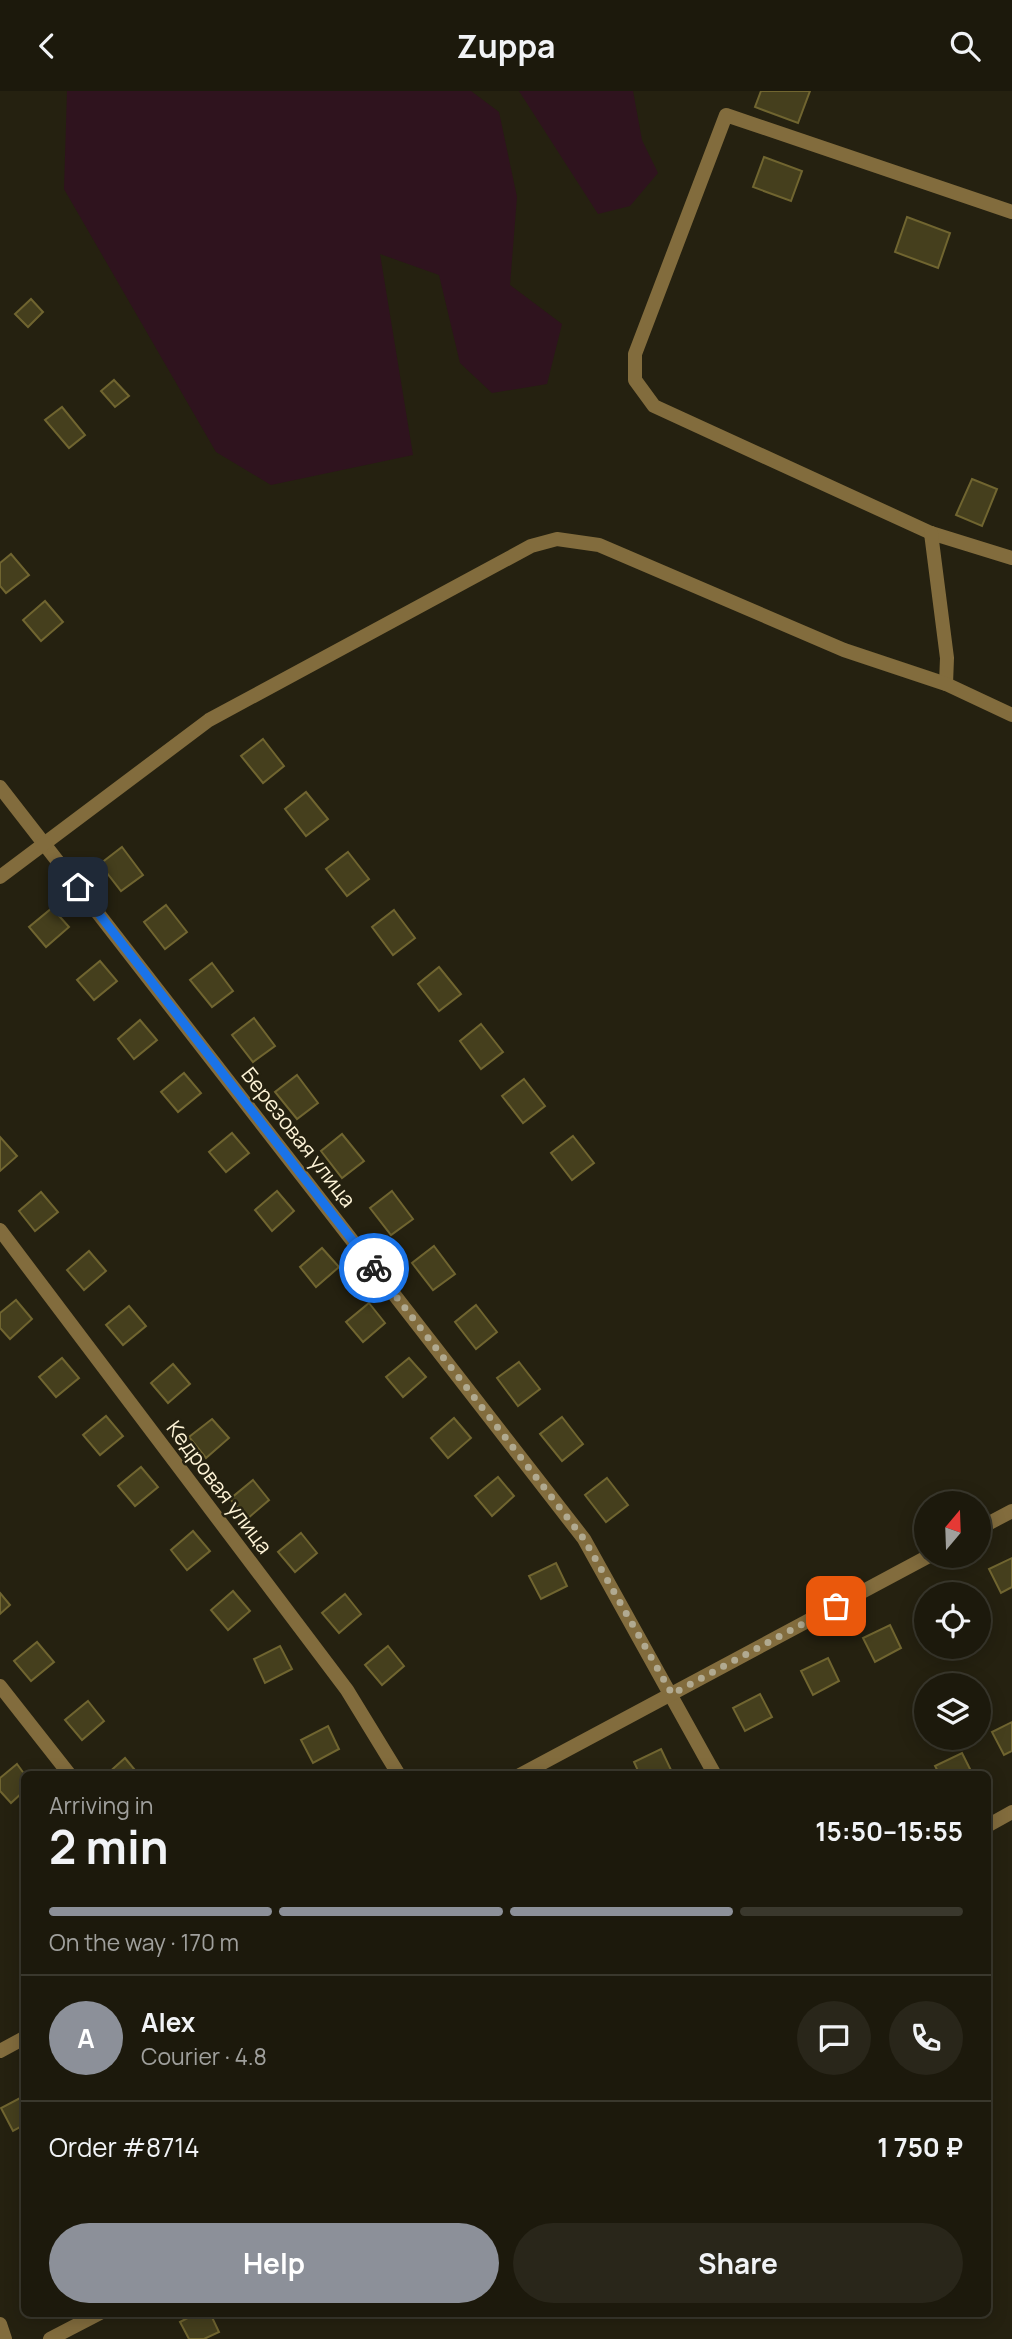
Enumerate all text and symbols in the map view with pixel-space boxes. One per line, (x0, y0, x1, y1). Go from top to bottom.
text: Zuppa (456, 24, 556, 68)
icon: back (28, 27, 66, 65)
icon: search (946, 27, 984, 65)
pin (48, 857, 108, 917)
icon: home (59, 868, 97, 906)
street label: Березовая улица (236, 1061, 362, 1213)
courier (339, 1233, 409, 1303)
icon: bike (355, 1249, 393, 1287)
street label: Кедровая улица (161, 1415, 279, 1559)
north arrow (914, 1491, 990, 1568)
map controls (914, 1491, 991, 1750)
pin (806, 1576, 866, 1636)
button: locate (914, 1582, 991, 1659)
icon: bag (817, 1587, 855, 1625)
button: layers (914, 1673, 991, 1750)
text: Arriving in (49, 1789, 154, 1821)
text: 15:50–15:55 (815, 1813, 963, 1849)
text: 2 min (49, 1815, 169, 1878)
text: On the way · 170 m (49, 1926, 239, 1958)
button: chat (797, 2001, 871, 2075)
button: phone (889, 2001, 963, 2075)
text: Alex (141, 2004, 195, 2040)
text: A (77, 2020, 95, 2056)
text: Courier · 4.8 (141, 2040, 267, 2072)
text: Order #8714 (49, 2129, 200, 2165)
text: 1 750 ₽ (877, 2129, 963, 2165)
button: Help (49, 2223, 499, 2303)
button: Share (513, 2223, 963, 2303)

